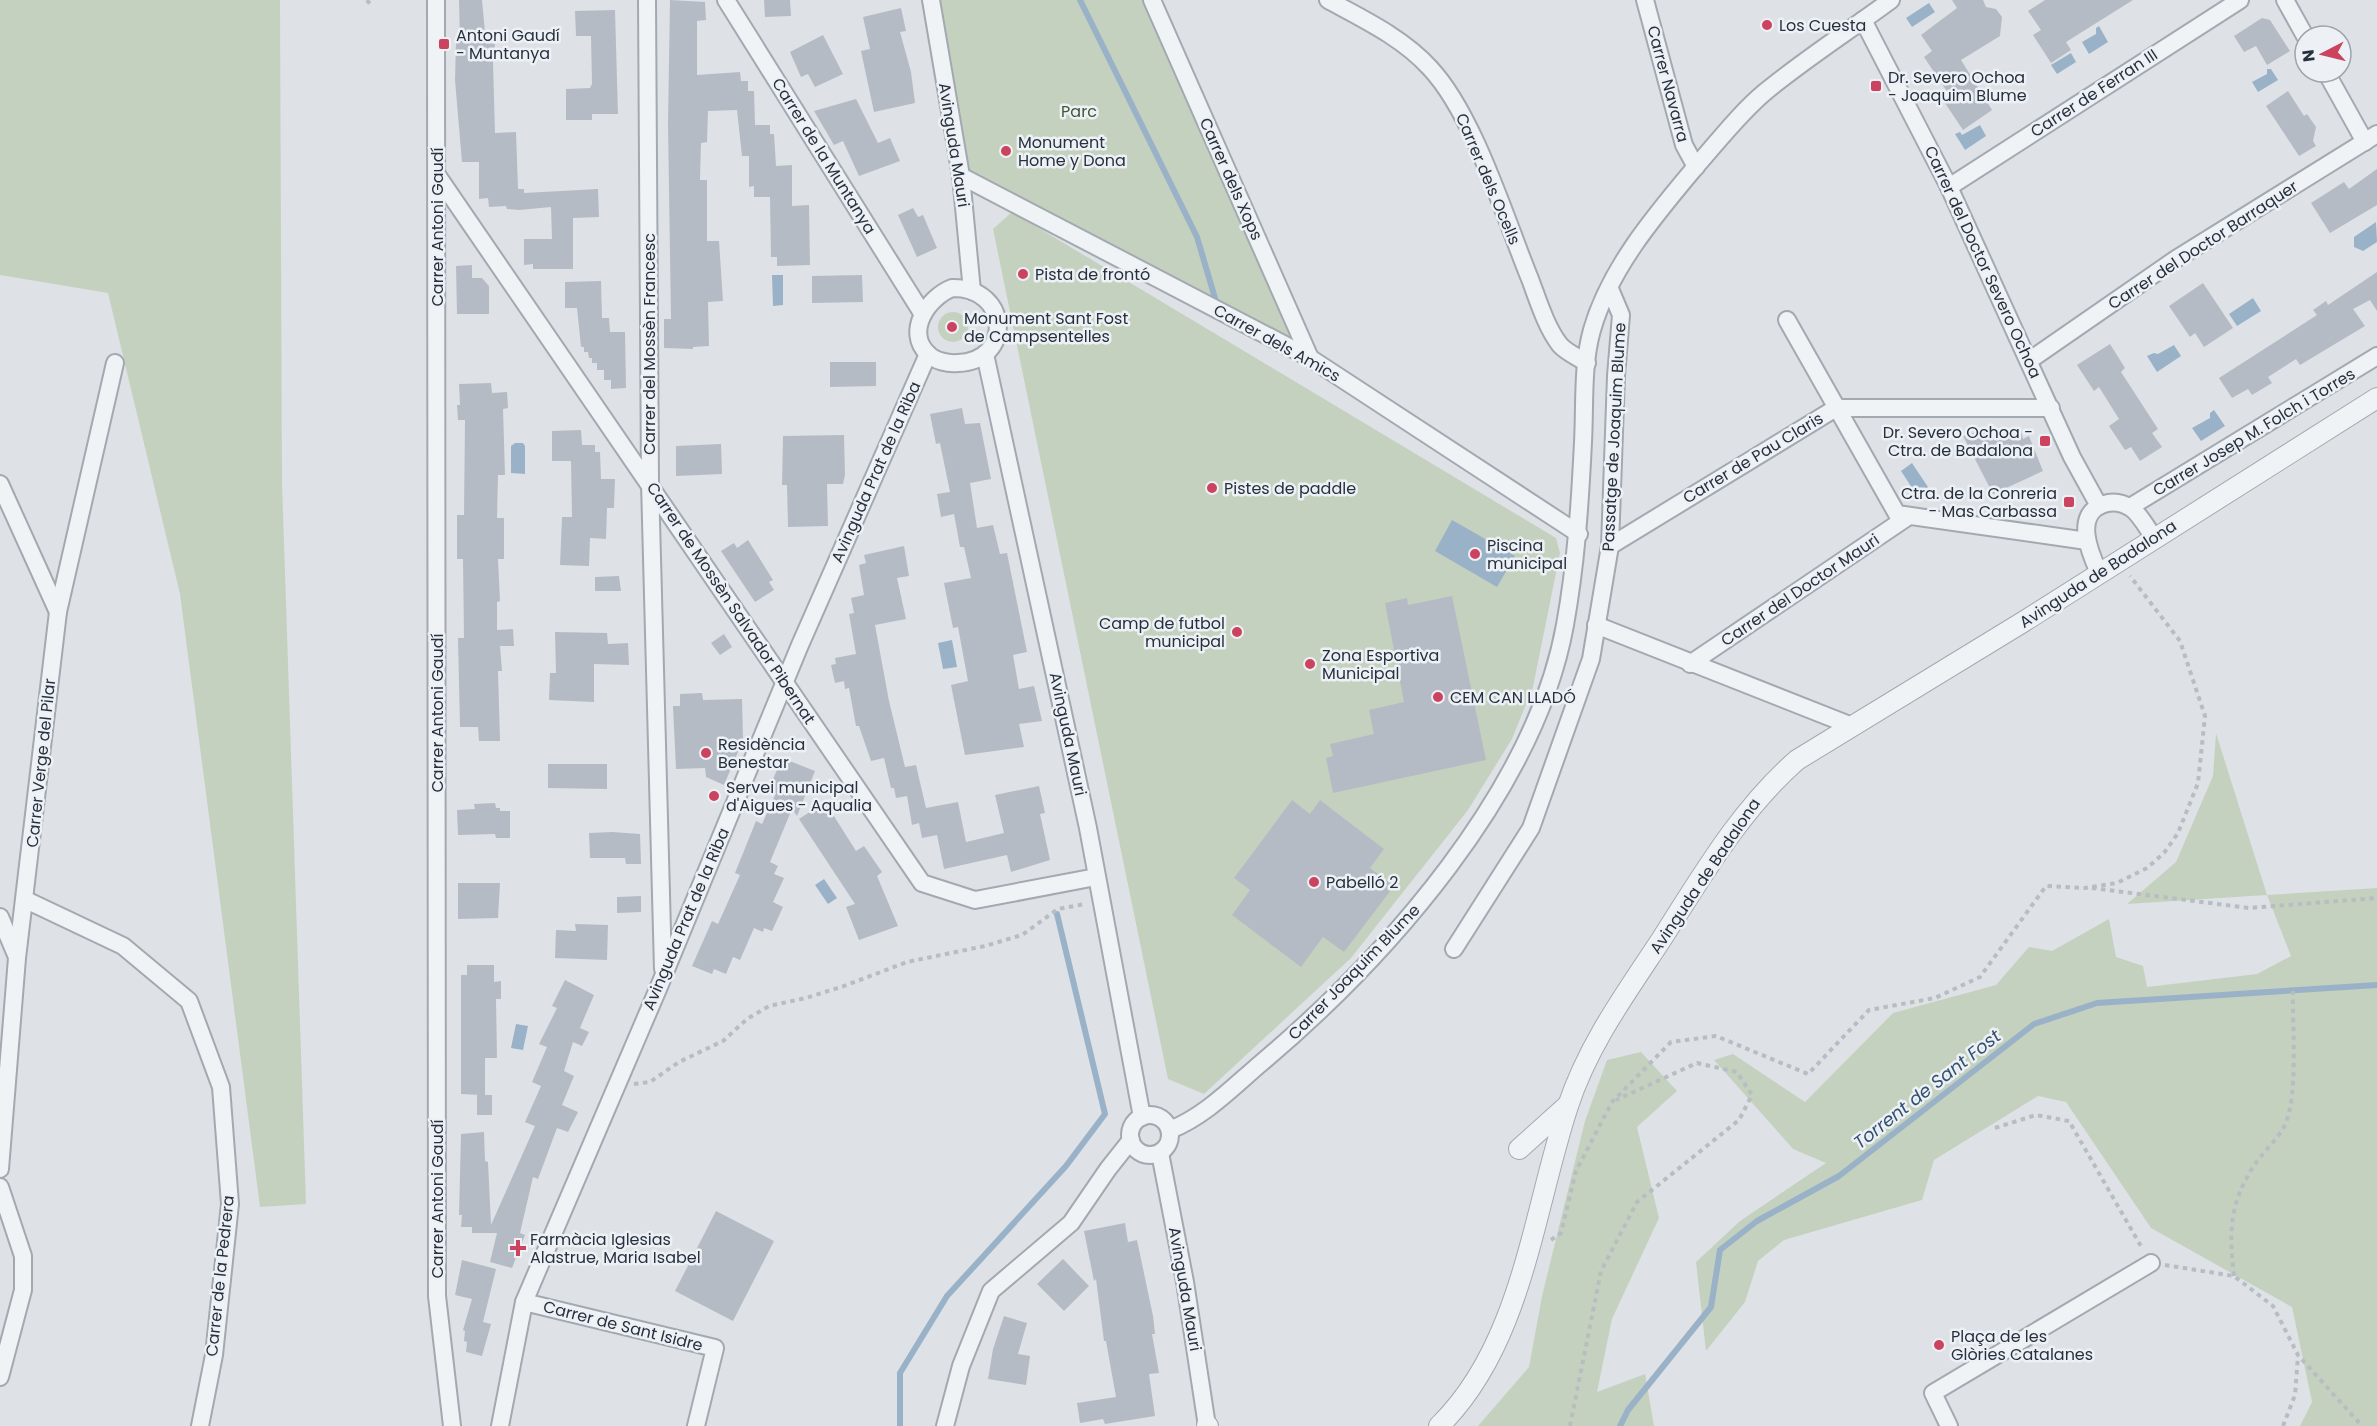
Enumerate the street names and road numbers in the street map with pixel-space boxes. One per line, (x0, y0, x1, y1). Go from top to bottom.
street label: Carrer Navarra (1641, 23, 1695, 145)
street label: Carrer de Ferran III (2026, 43, 2162, 143)
street label: Carrer de la Muntanya (766, 73, 882, 239)
street label: Avinguda Mauri (933, 81, 975, 209)
street label: Carrer dels Ocells (1450, 110, 1526, 248)
street label: Carrer dels Xops (1194, 114, 1268, 244)
street label: Carrer del Doctor Severo Ochoa (1919, 142, 2047, 382)
street label: Carrer Antoni Gaudí (426, 147, 449, 307)
street label: Carrer del Doctor Barraquer (2104, 175, 2302, 315)
street label: Carrer del Mossèn Francesc (638, 233, 661, 455)
street label: Carrer dels Amics (1209, 299, 1345, 387)
street label: Passatge de Joaquim Blume (1597, 322, 1631, 552)
street label: Carrer Josep M. Folch i Torres (2148, 362, 2360, 502)
street label: Avinguda Prat de la Riba (826, 378, 926, 566)
street label: Carrer de Pau Claris (1678, 407, 1828, 509)
street label: Carrer de Mossèn Salvador Pibernat (641, 477, 821, 729)
street label: Avinguda de Badalona (2015, 514, 2181, 634)
street label: Carrer del Doctor Mauri (1716, 528, 1884, 652)
street label: Carrer Antoni Gaudí (426, 633, 449, 793)
street label: Avinguda Mauri (1044, 670, 1092, 798)
street label: Carrer Verge del Pilar (21, 677, 61, 849)
street label: Avinguda de Badalona (1644, 794, 1766, 958)
street label: Avinguda Prat de la Riba (637, 824, 735, 1014)
street label: Carrer Joaquim Blume (1283, 899, 1425, 1045)
street label: Carrer Antoni Gaudí (426, 1119, 449, 1279)
street label: Carrer de la Pedrera (200, 1194, 240, 1358)
street label: Avinguda Mauri (1163, 1225, 1207, 1353)
street label: Carrer de Sant Isidre (541, 1295, 705, 1357)

